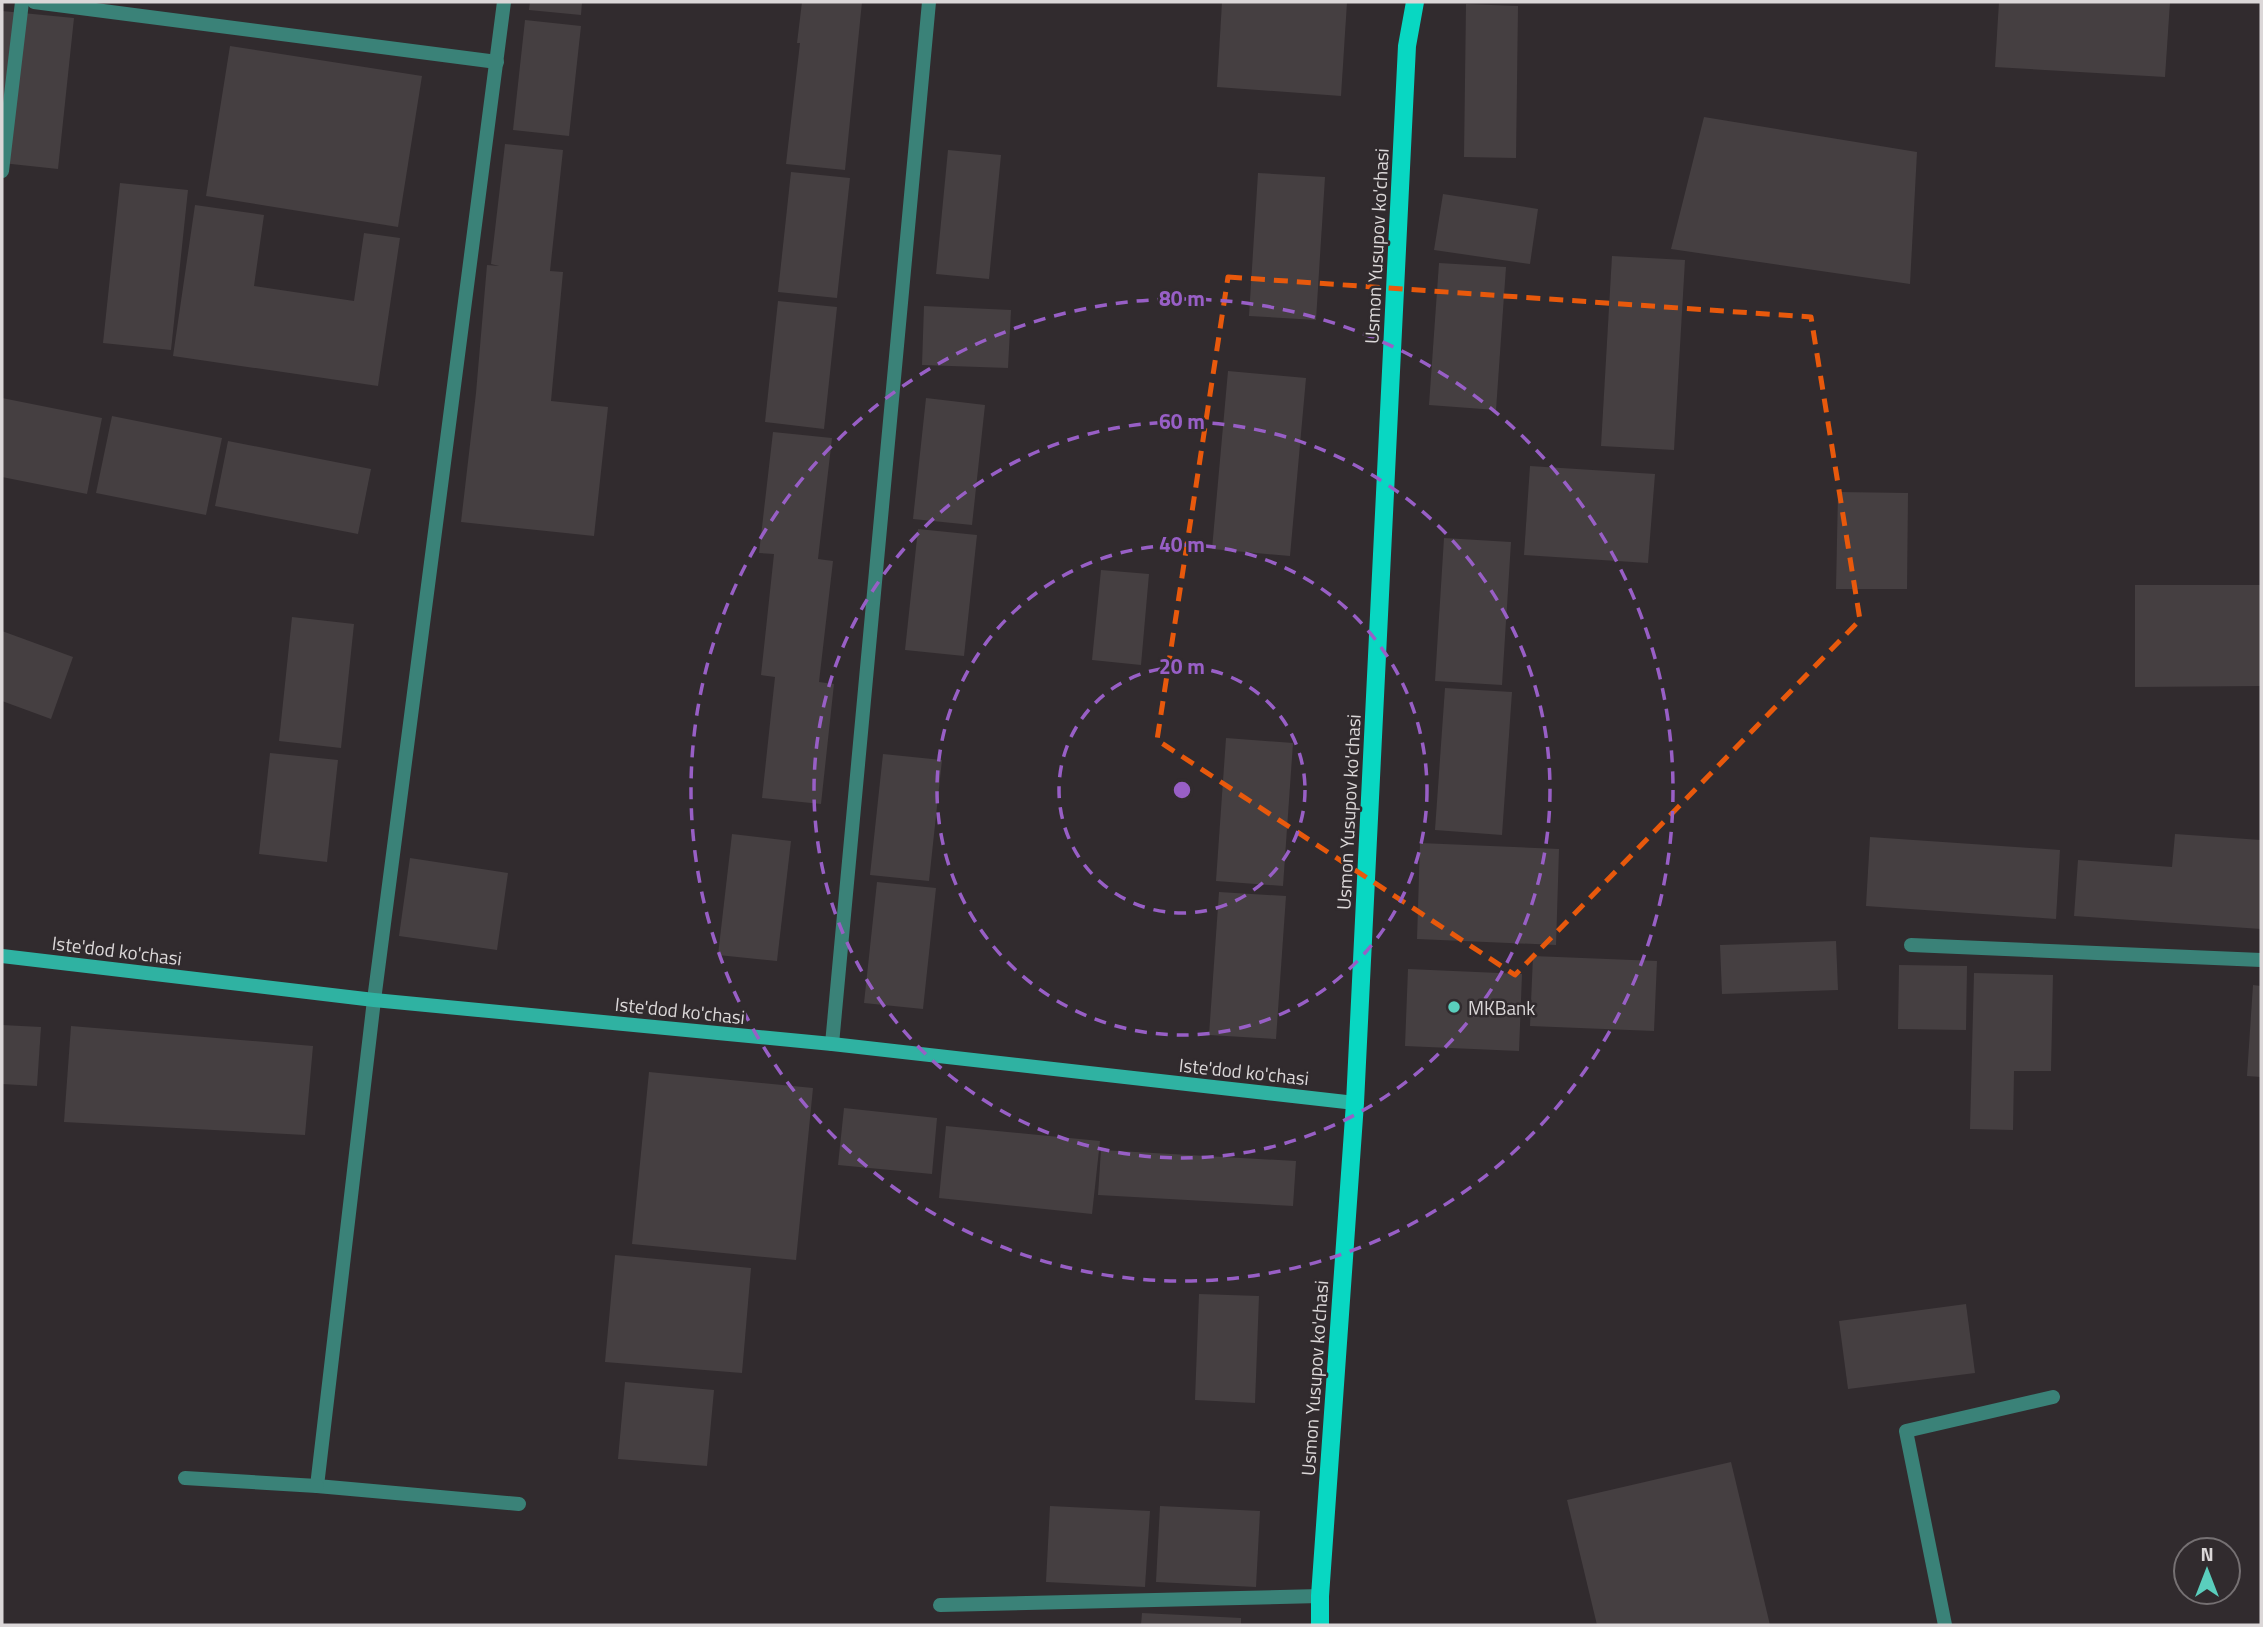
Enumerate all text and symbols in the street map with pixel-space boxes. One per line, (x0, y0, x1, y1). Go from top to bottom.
street label: Usmon Yusupov ko'chasi (1356, 147, 1396, 345)
text: 80 m (1159, 282, 1205, 314)
text: 60 m (1159, 405, 1205, 437)
text: 40 m (1159, 528, 1205, 560)
text: 20 m (1159, 650, 1205, 682)
street label: Usmon Yusupov ko'chasi (1328, 713, 1368, 911)
centre of rings (1170, 778, 1194, 802)
street label: Iste'dod ko'chasi (50, 928, 184, 972)
street label: Iste'dod ko'chasi (613, 989, 747, 1031)
place label: MKBank (1468, 993, 1535, 1022)
marker: MKBank (1446, 999, 1462, 1015)
street label: Iste'dod ko'chasi (1177, 1050, 1311, 1092)
street label: Usmon Yusupov ko'chasi (1293, 1279, 1335, 1477)
north arrow (2172, 1536, 2242, 1606)
text: N (2200, 1539, 2214, 1568)

